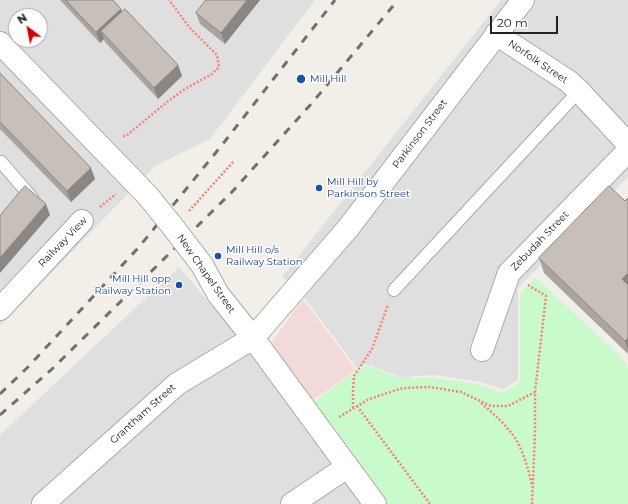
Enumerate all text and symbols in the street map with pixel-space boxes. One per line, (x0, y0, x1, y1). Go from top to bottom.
north arrow (8, 8, 48, 48)
scale bar (492, 8, 560, 34)
text: N (15, 10, 30, 27)
text: 20 m (497, 15, 528, 30)
street label: Norfolk Street (506, 38, 570, 86)
marker: Mill Hill (295, 73, 307, 85)
place label: Mill Hill (310, 73, 346, 85)
street label: Parkinson Street (390, 97, 450, 171)
place label: Mill Hill by Parkinson Street (327, 176, 410, 200)
marker: Mill Hill by Parkinson Street (314, 183, 324, 193)
street label: Zebudah Street (509, 209, 571, 273)
street label: Railway View (36, 214, 90, 270)
street label: New Chapel Street (174, 232, 238, 316)
place label: Mill Hill o/s Railway Station (226, 244, 302, 268)
marker: Mill Hill o/s Railway Station (213, 251, 223, 261)
place label: Mill Hill opp Railway Station (95, 273, 171, 296)
marker: Mill Hill opp Railway Station (174, 280, 184, 290)
street label: Grantham Street (108, 381, 178, 447)

